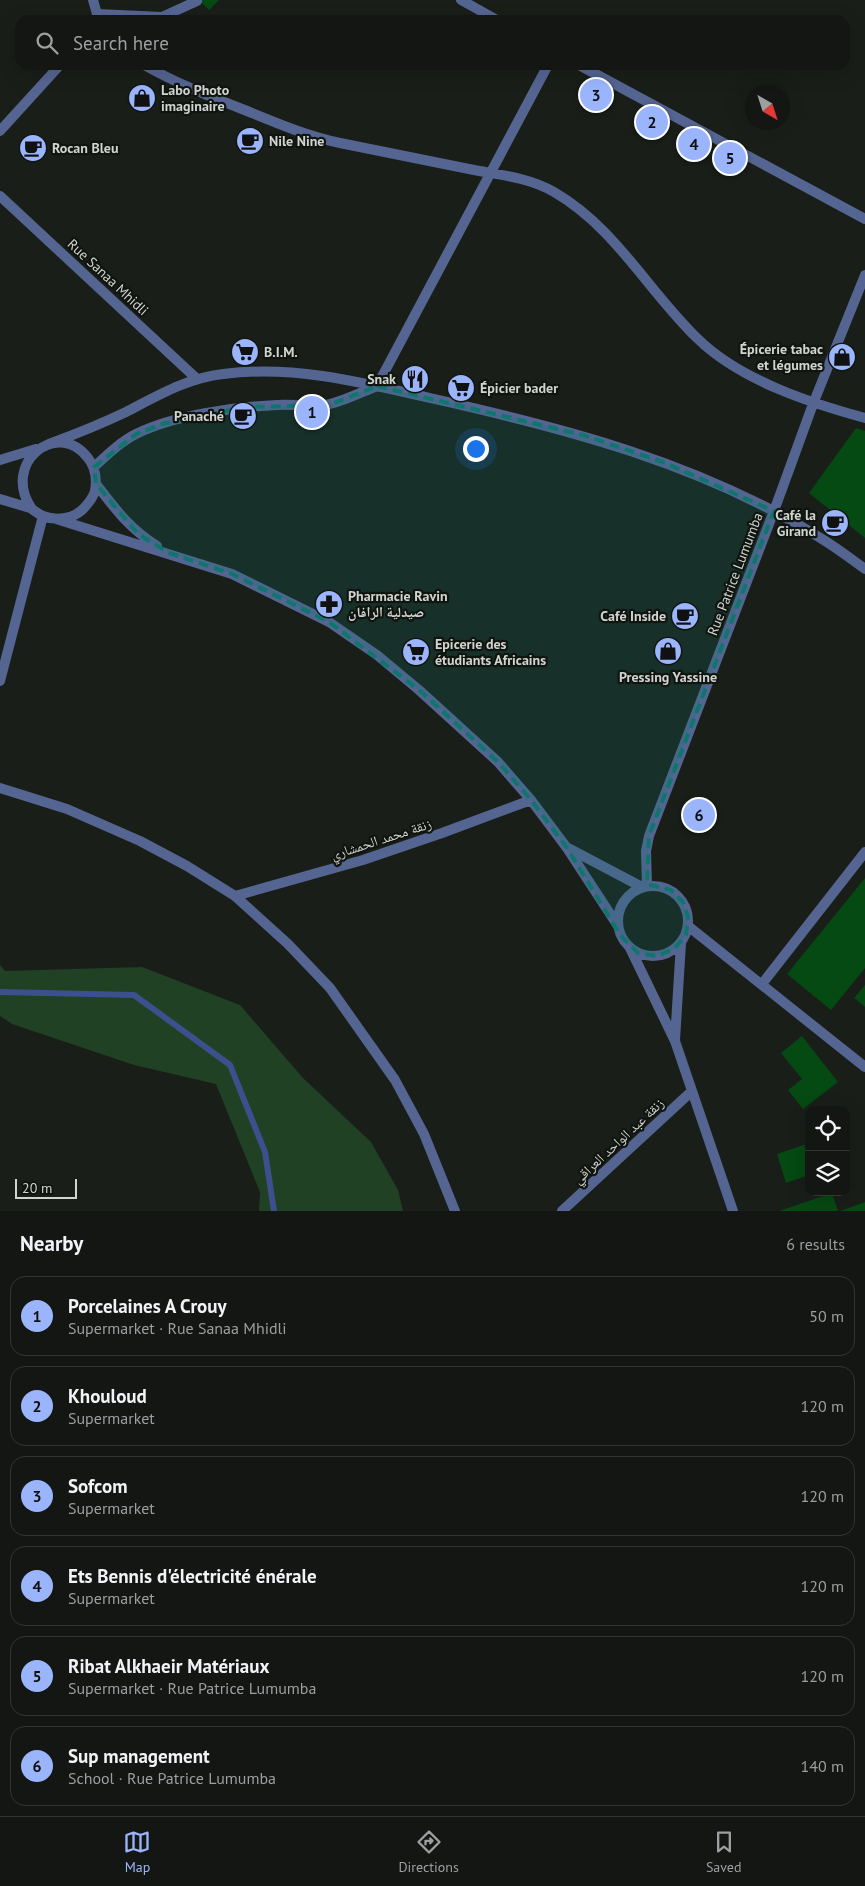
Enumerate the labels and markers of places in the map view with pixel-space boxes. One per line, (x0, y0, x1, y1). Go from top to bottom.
pin: 3 (580, 76, 612, 114)
place label: Labo Photo imaginaire (161, 81, 230, 115)
shop icon: Labo Photo imaginaire (127, 83, 157, 113)
pin: 2 (636, 103, 668, 141)
pin: 4 (678, 125, 710, 163)
cafe icon: Nile Nine (235, 126, 265, 156)
place label: Nile Nine (269, 132, 324, 150)
cafe icon: Rocan Bleu (18, 133, 48, 163)
place label: Rocan Bleu (52, 139, 119, 157)
pin: 5 (714, 139, 746, 177)
supermarket icon: B.I.M. (230, 337, 260, 367)
place label: Épicerie tabac et légumes (740, 340, 823, 374)
shop icon: Épicerie tabac et légumes (827, 342, 857, 372)
place label: B.I.M. (264, 343, 298, 361)
restaurant icon: Snak (400, 364, 430, 394)
place label: Snak (367, 370, 396, 388)
supermarket icon: Épicier bader (446, 373, 476, 403)
place label: Épicier bader (480, 379, 558, 397)
pin: 1 (296, 393, 328, 431)
cafe icon: Panaché (228, 401, 258, 431)
place label: Panaché (174, 407, 224, 425)
place label: Café la Girand (775, 506, 816, 540)
cafe icon: Café la Girand (820, 508, 850, 538)
place label: Pharmacie Ravin صيدلية الرافان (348, 587, 448, 621)
pharmacy icon: Pharmacie Ravin صيدلية الرافان (314, 589, 344, 619)
cafe icon: Café Inside (670, 601, 700, 631)
place label: Café Inside (600, 607, 666, 625)
place label: Epicerie des étudiants Africains (435, 635, 546, 669)
shop icon: Pressing Yassine (653, 636, 683, 666)
supermarket icon: Epicerie des étudiants Africains (401, 637, 431, 667)
place label: Pressing Yassine (619, 668, 717, 686)
pin: 6 (683, 796, 715, 834)

